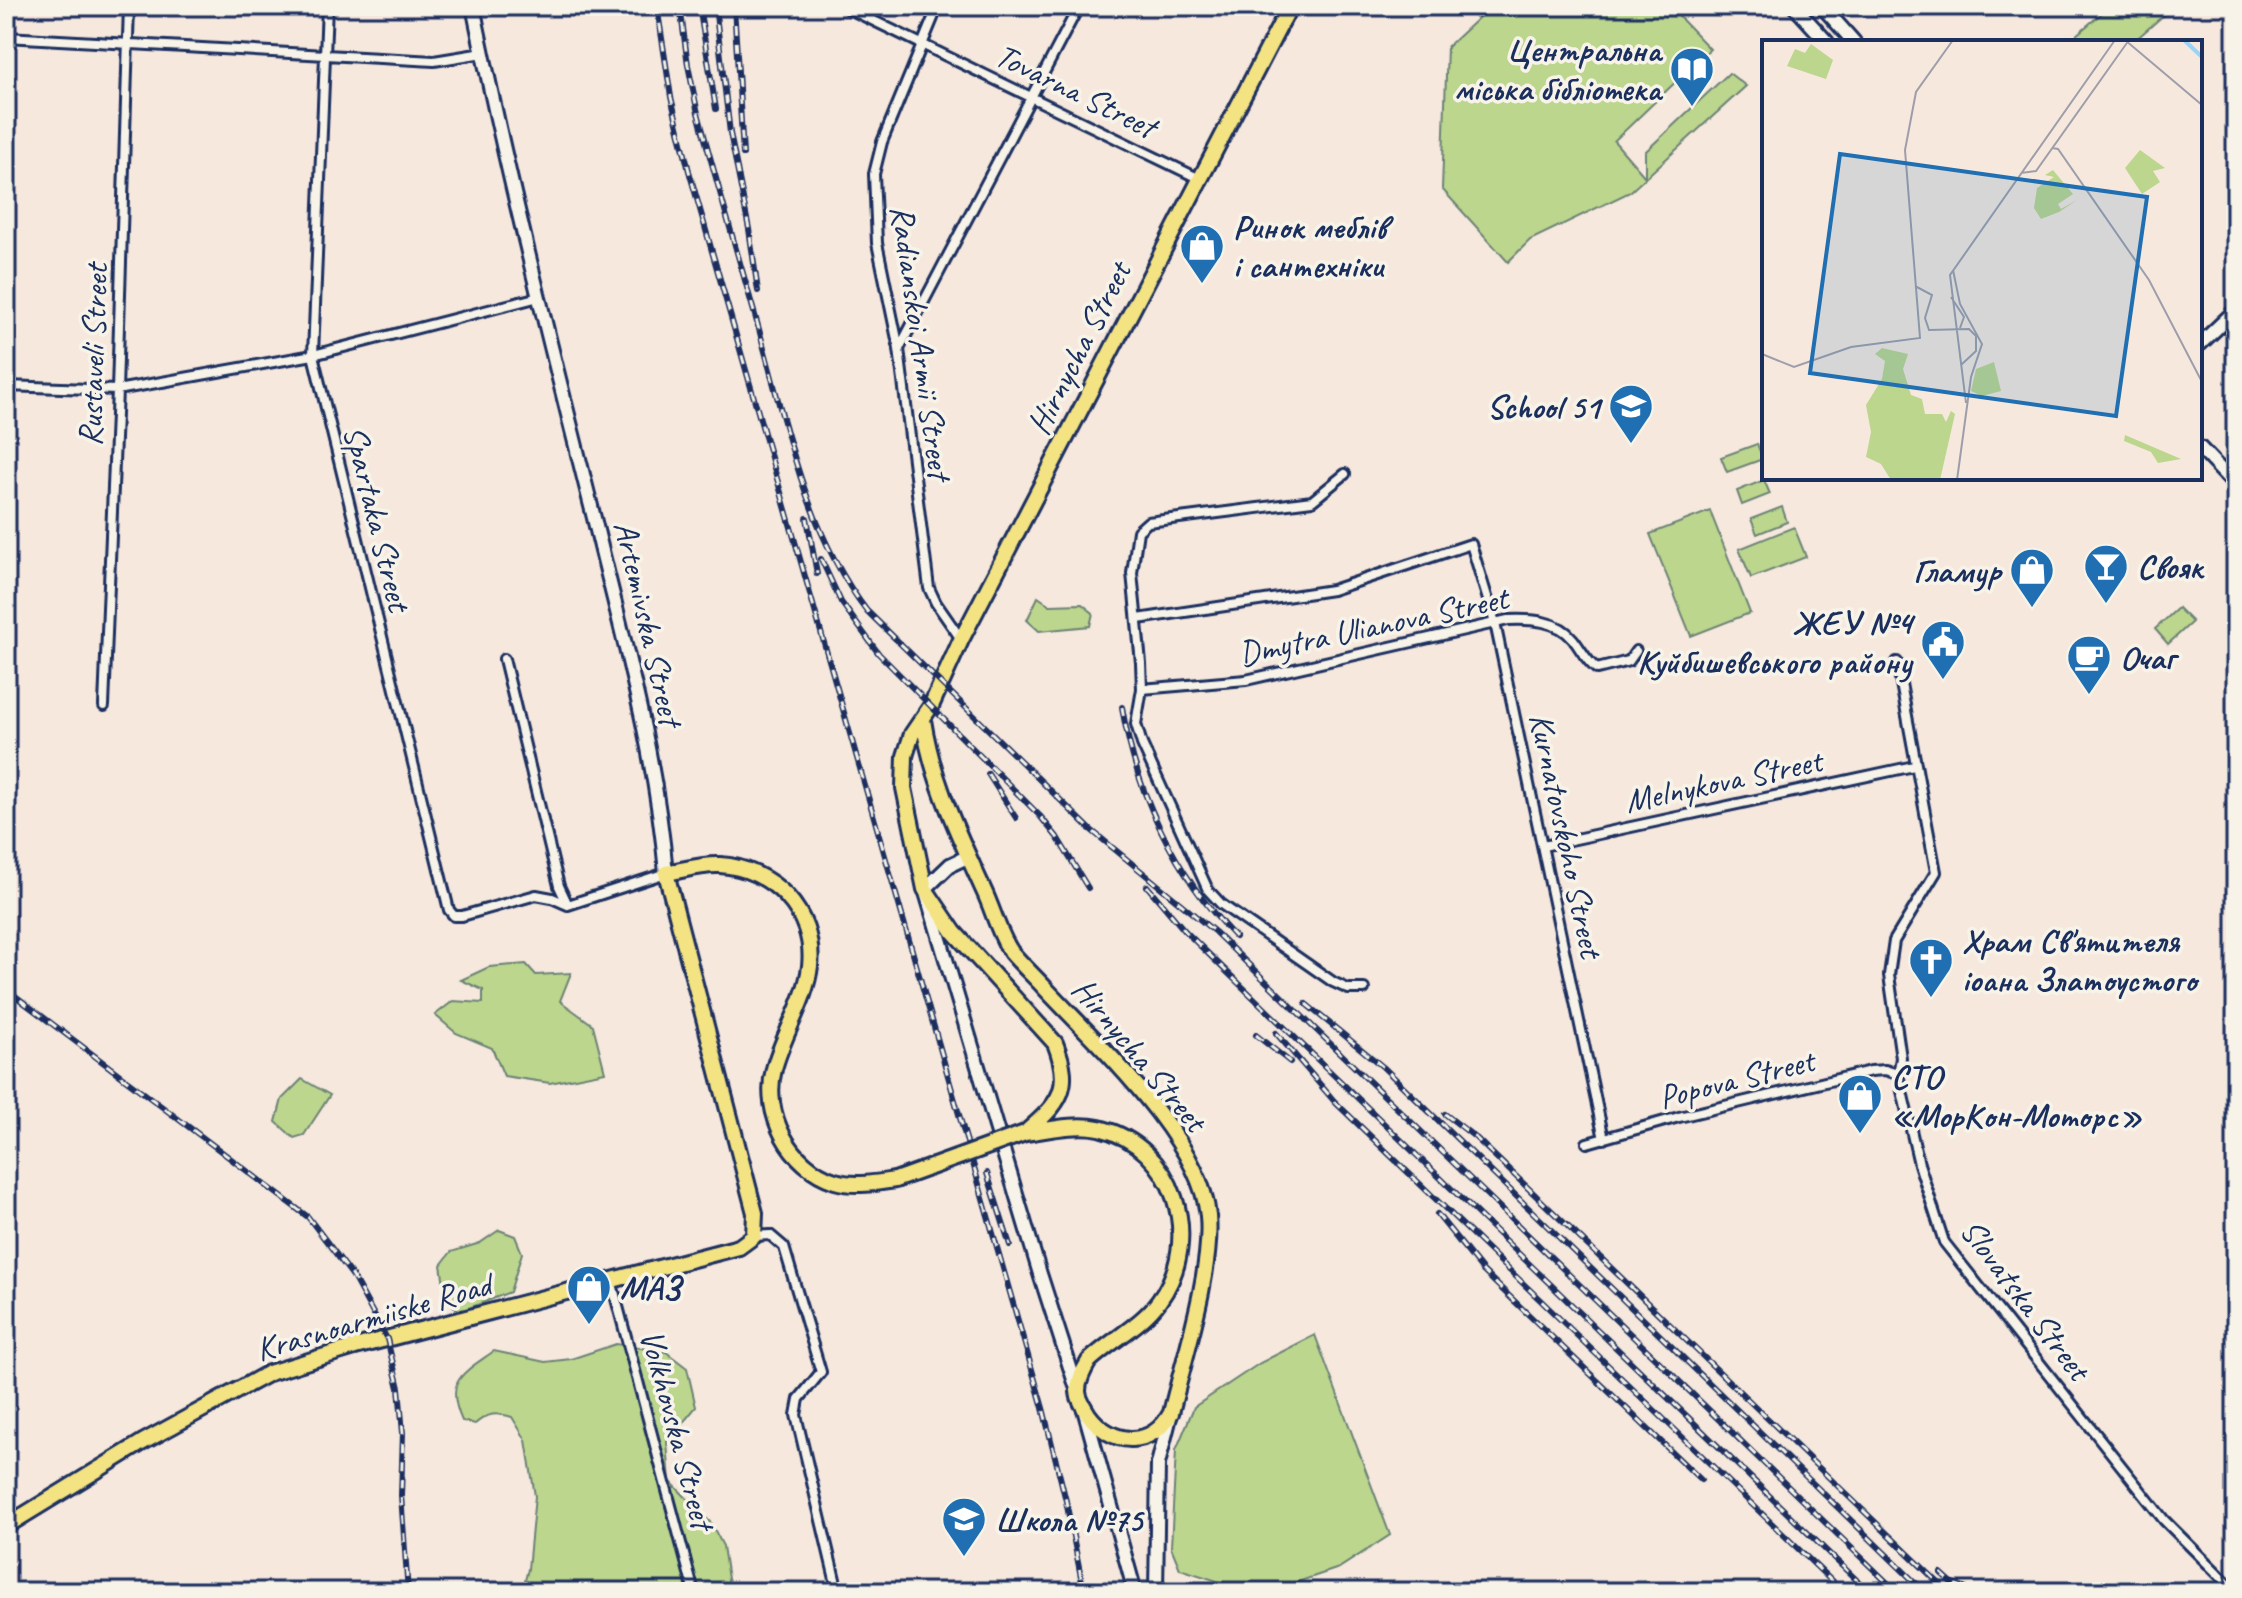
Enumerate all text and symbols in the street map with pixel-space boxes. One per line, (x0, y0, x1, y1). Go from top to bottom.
place label: Центральна міська бібліотека (1454, 28, 1664, 110)
street label: Tovarna Street (988, 33, 1167, 150)
inset map (1762, 40, 2202, 480)
library icon: Центральна міська бібліотека (1668, 45, 1716, 108)
street label: Radianskoi Armii Street (881, 202, 963, 486)
place label: Ринок меблів і сантехніки (1233, 205, 1395, 287)
shop icon: Ринок меблів і сантехніки (1178, 222, 1226, 285)
street label: Hirnycha Street (1017, 252, 1142, 442)
street label: Rustaveli Street (68, 259, 117, 447)
school or university icon: School 51 (1607, 382, 1655, 445)
place label: School 51 (1487, 385, 1604, 428)
street label: Spartaka Street (334, 421, 422, 619)
street label: Artemivska Street (604, 517, 694, 734)
bar icon: Свояк (2082, 542, 2130, 605)
place label: Свояк (2137, 545, 2205, 588)
shop icon: Гламур (2008, 546, 2056, 609)
place label: Гламур (1913, 549, 2004, 592)
street label: Dmytra Ulianova Street (1235, 575, 1515, 675)
place label: ЖЕУ №4 Куйбишевського району (1637, 601, 1916, 683)
public building icon: ЖЕУ №4 Куйбишевського району (1919, 618, 1967, 681)
cafe icon: Очаг (2065, 633, 2113, 696)
place label: Очаг (2120, 636, 2180, 679)
street label: Kurnatovskoho Street (1520, 709, 1614, 965)
street label: Melnykova Street (1621, 738, 1829, 822)
place label: Храм Св'ятителя іоана Златоустого (1962, 919, 2200, 1001)
church icon: Храм Св'ятителя іоана Златоустого (1907, 936, 1955, 999)
street label: Hirnycha Street (1063, 969, 1219, 1143)
street label: Popova Street (1654, 1038, 1822, 1119)
place label: СТО «МорКон-Моторс» (1891, 1055, 2142, 1137)
shop icon: СТО «МорКон-Моторс» (1836, 1072, 1884, 1135)
street label: Slovatska Street (1951, 1210, 2102, 1391)
street label: Krasnoarmiiske Road (251, 1261, 501, 1371)
shop icon: МАЗ (565, 1263, 613, 1326)
place label: МАЗ (620, 1266, 684, 1309)
street label: Volkhovska Street (630, 1325, 726, 1538)
school or university icon: Школа №75 (940, 1495, 988, 1558)
place label: Школа №75 (995, 1498, 1146, 1541)

